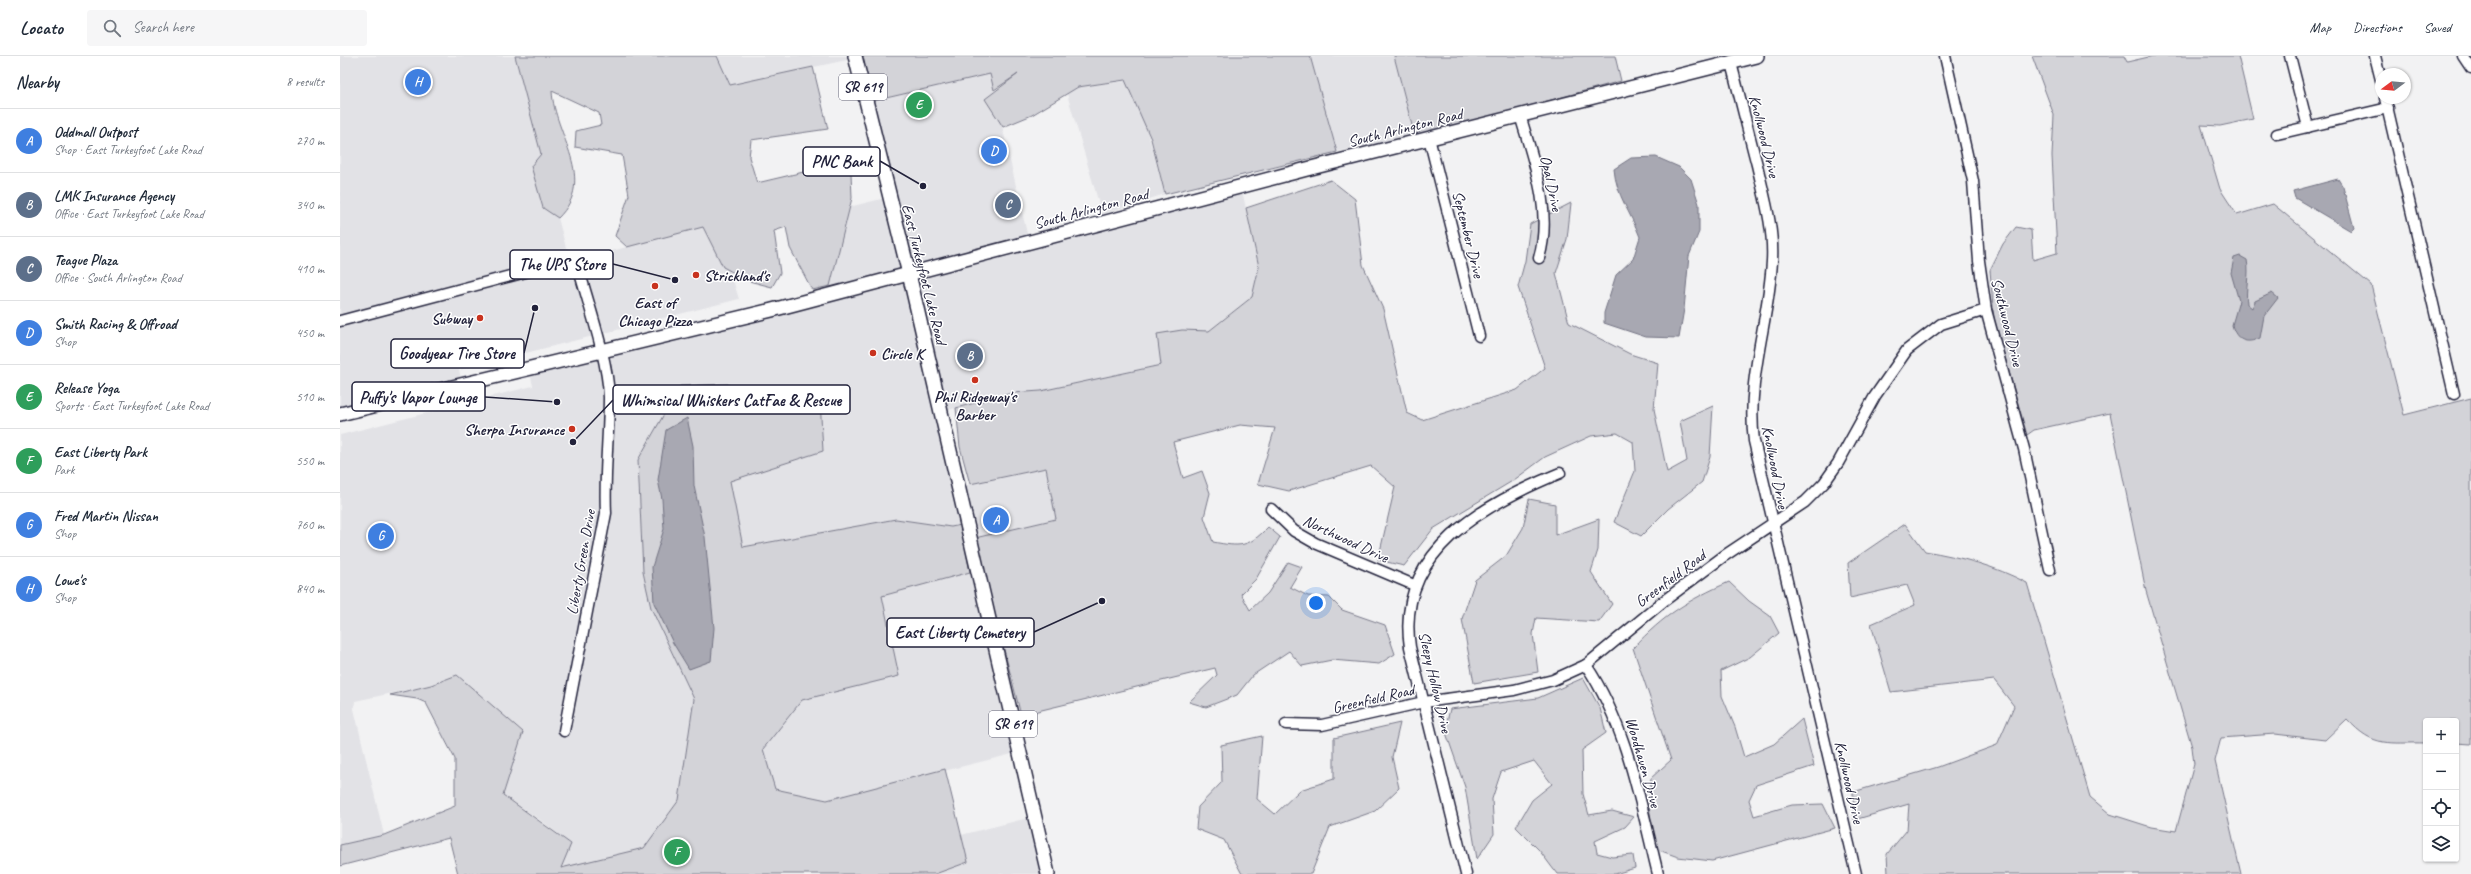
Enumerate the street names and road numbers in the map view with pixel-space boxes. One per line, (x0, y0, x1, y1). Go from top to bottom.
road number: SR 619 (839, 74, 887, 100)
street label: Knollwood Drive (1744, 93, 1784, 181)
street label: South Arlington Road (1346, 103, 1467, 152)
street label: Opal Drive (1535, 154, 1567, 215)
street label: South Arlington Road (1032, 183, 1153, 234)
street label: September Drive (1448, 189, 1489, 281)
street label: East Turkeyfoot Lake Road (897, 202, 952, 349)
street label: Southwood Drive (1986, 276, 2028, 370)
street label: Knollwood Drive (1757, 424, 1793, 512)
street label: Liberty Green Drive (562, 506, 600, 616)
street label: Northwood Drive (1300, 510, 1393, 568)
street label: Greenfield Road (1631, 544, 1712, 612)
street label: Sleepy Hollow Drive (1414, 630, 1457, 736)
street label: Greenfield Road (1330, 679, 1419, 718)
road number: SR 619 (989, 711, 1037, 737)
street label: Woodhaven Drive (1621, 715, 1666, 811)
street label: Knollwood Drive (1830, 739, 1869, 827)

